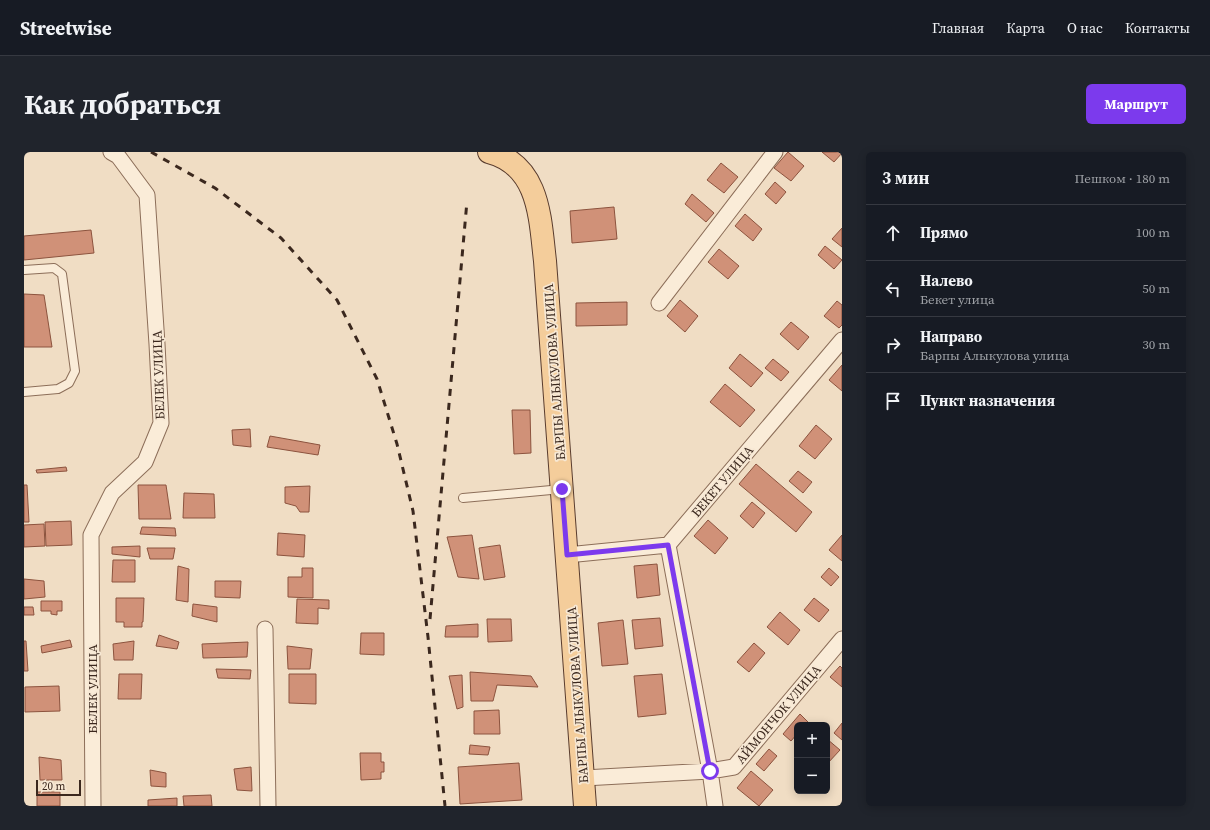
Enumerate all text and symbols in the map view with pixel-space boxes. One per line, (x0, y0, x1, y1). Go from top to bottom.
text: Streetwise (20, 15, 112, 41)
text: Главная (932, 18, 984, 38)
text: Карта (1006, 18, 1045, 38)
text: О нас (1067, 18, 1103, 38)
text: Контакты (1125, 18, 1190, 38)
button: Маршрут (1086, 84, 1186, 124)
text: Как добраться (24, 85, 221, 123)
text: 3 мин (882, 166, 930, 190)
text: Пешком · 180 m (1075, 170, 1170, 187)
icon: ahead (882, 222, 904, 244)
text: Прямо (920, 222, 968, 243)
text: 100 m (1136, 224, 1170, 241)
text: Налево (920, 270, 973, 291)
icon: left (882, 278, 904, 300)
text: 50 m (1142, 280, 1170, 297)
street label: БАРПЫ АЛЫКУЛОВА УЛИЦА (540, 283, 569, 461)
text: Бекет улица (920, 291, 995, 308)
text: Направо (920, 326, 982, 347)
street label: БЕЛЕК УЛИЦА (148, 330, 169, 420)
icon: right (882, 334, 904, 356)
text: 30 m (1142, 336, 1170, 353)
text: Барпы Алыкулова улица (920, 347, 1069, 364)
icon: arrive (882, 390, 904, 412)
text: Пункт назначения (920, 390, 1055, 411)
street label: БЕКЕТ УЛИЦА (688, 442, 757, 521)
route end (553, 480, 571, 498)
street label: БАРПЫ АЛЫКУЛОВА УЛИЦА (563, 606, 592, 784)
street label: БЕЛЕК УЛИЦА (84, 644, 101, 734)
street label: АЙМОНЧОК УЛИЦА (732, 661, 825, 767)
map controls (794, 722, 830, 794)
button: + (794, 722, 830, 758)
button: − (794, 758, 830, 794)
route start (701, 762, 719, 780)
scale bar (36, 778, 81, 797)
text: 20 m (42, 779, 65, 794)

